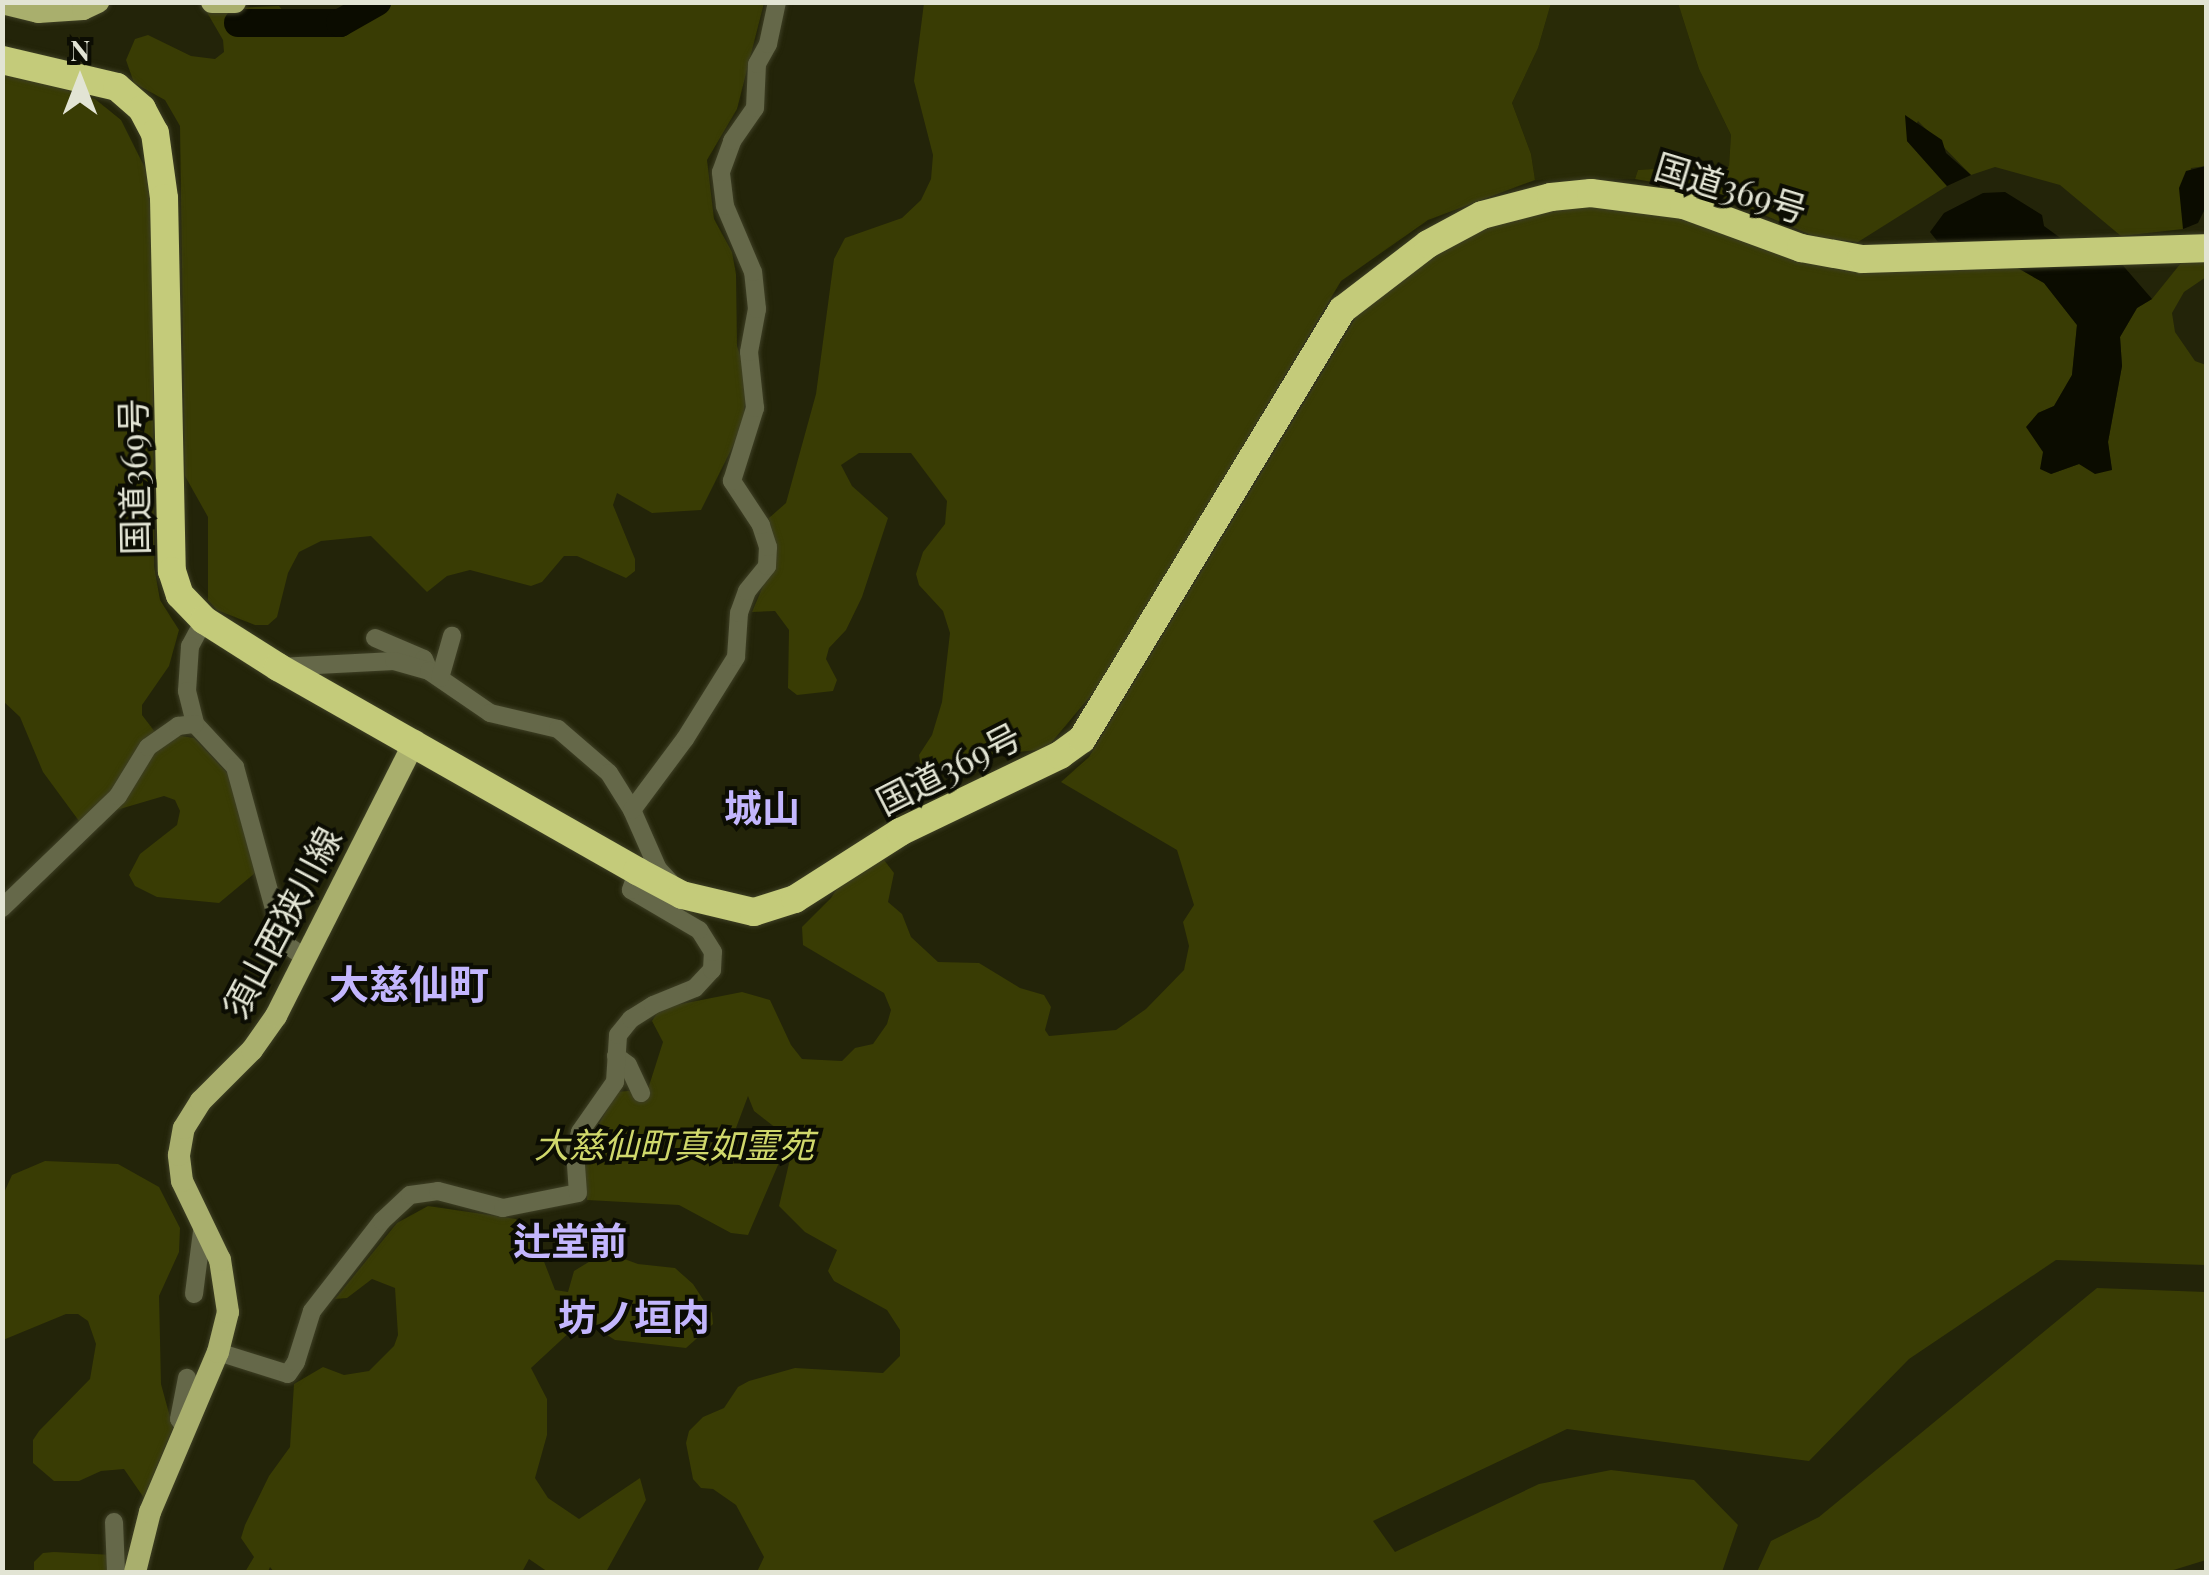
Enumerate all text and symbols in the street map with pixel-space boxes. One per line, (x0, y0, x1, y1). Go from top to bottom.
north arrow (30, 30, 130, 130)
text: N (70, 31, 90, 68)
street label: 国道369号 (1650, 144, 1812, 230)
street label: 国道369号 (111, 398, 155, 556)
street label: 国道369号 (869, 714, 1027, 822)
district label: 城山 (724, 784, 800, 830)
street label: 須山西狭川線 (213, 819, 349, 1025)
district label: 大慈仙町 (329, 959, 489, 1007)
park label: 大慈仙町真如霊苑 (534, 1123, 814, 1165)
district label: 辻堂前 (513, 1217, 627, 1263)
district label: 坊ノ垣内 (558, 1293, 710, 1339)

